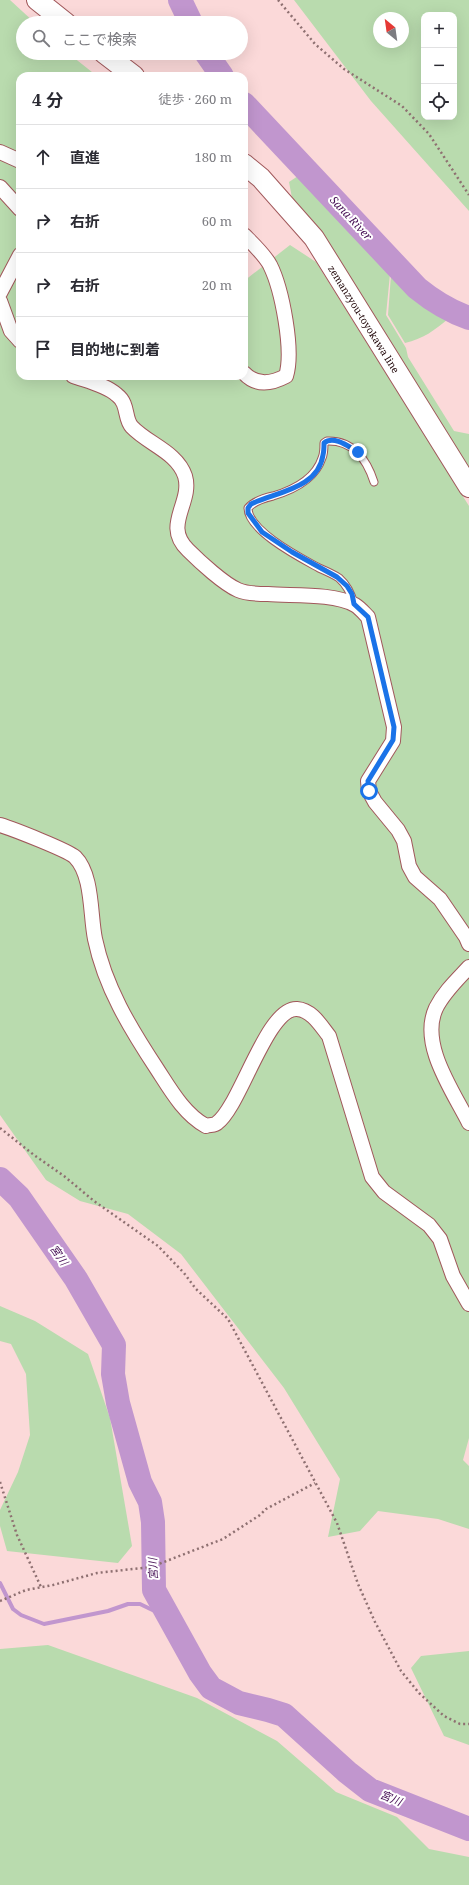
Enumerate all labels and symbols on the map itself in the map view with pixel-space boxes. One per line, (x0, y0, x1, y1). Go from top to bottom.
north arrow (373, 12, 409, 48)
water label: Sana River (327, 192, 376, 244)
street label: zemanzyou-toyokawa line (325, 262, 403, 376)
route end (349, 443, 367, 461)
route start (360, 782, 378, 800)
water label: 宮川 (47, 1241, 72, 1269)
water label: 宮川 (144, 1557, 161, 1580)
water label: 宮川 (378, 1786, 405, 1809)

